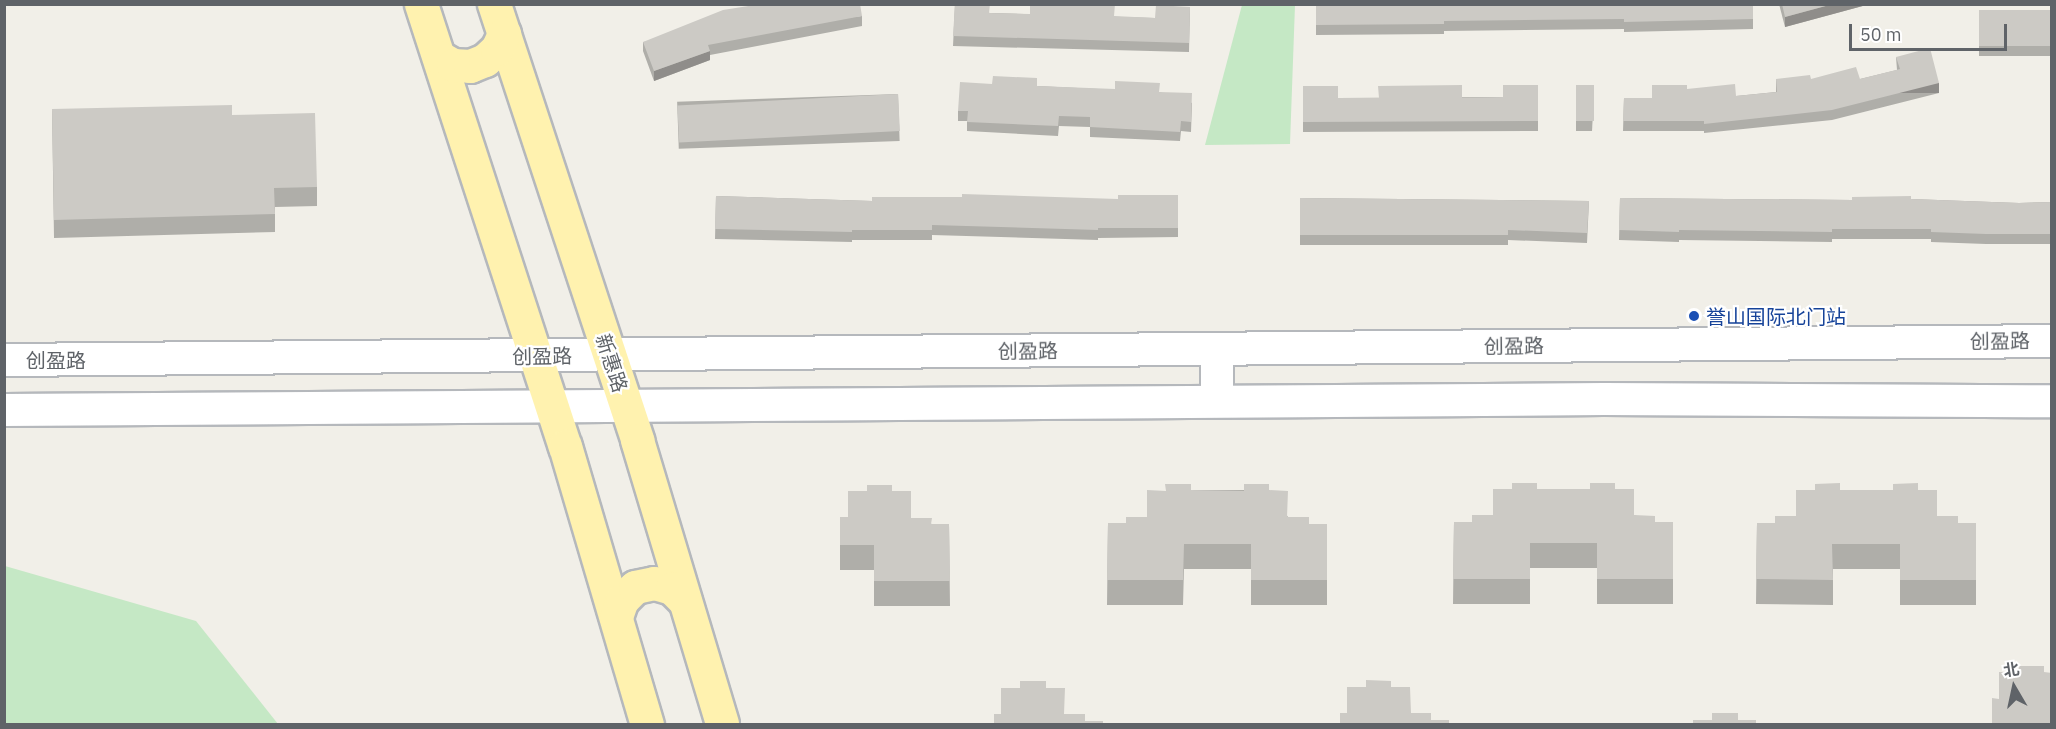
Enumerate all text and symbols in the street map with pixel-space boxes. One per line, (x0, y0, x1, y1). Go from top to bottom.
scale bar (1852, 12, 2010, 50)
text: 50 m (1860, 23, 1902, 46)
place label: 誉山国际北门站 (1706, 304, 1846, 328)
marker: 誉山国际北门站 (1687, 309, 1701, 323)
street label: 创盈路 (1970, 328, 2030, 354)
street label: 新惠路 (591, 331, 633, 395)
street label: 创盈路 (1484, 333, 1544, 359)
street label: 创盈路 (998, 338, 1058, 364)
street label: 创盈路 (512, 343, 572, 369)
street label: 创盈路 (26, 348, 86, 372)
north arrow (1984, 657, 2044, 717)
text: 北 (2002, 658, 2021, 680)

